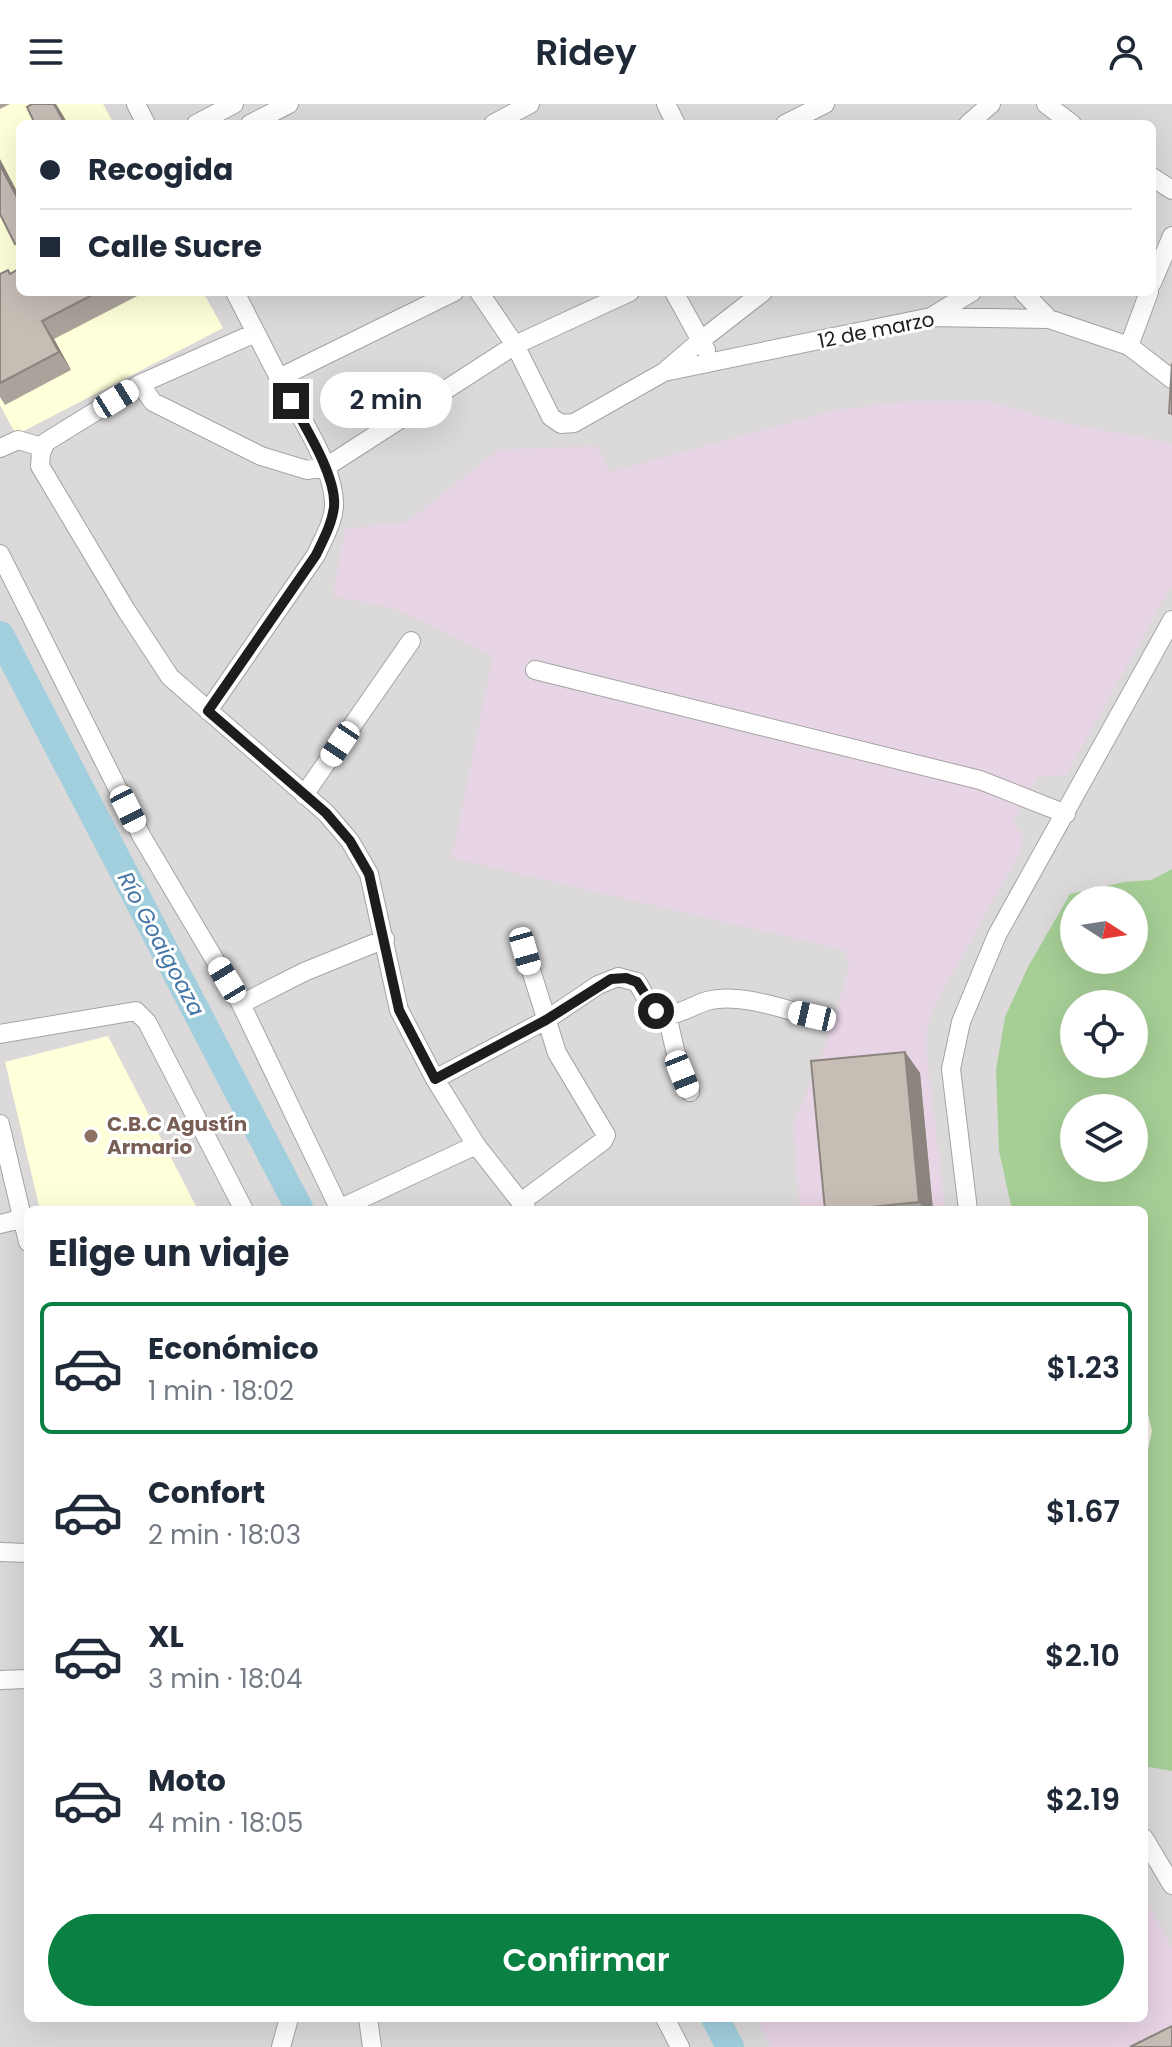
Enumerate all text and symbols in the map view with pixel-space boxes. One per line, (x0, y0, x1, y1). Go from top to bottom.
text: Ridey (535, 27, 637, 78)
icon: menu (24, 30, 68, 74)
icon: person (1104, 30, 1148, 74)
text: Recogida (88, 148, 233, 191)
text: Calle Sucre (88, 225, 262, 268)
street label: 12 de marzo (815, 305, 937, 355)
callout: 2 min (319, 373, 451, 429)
car (89, 376, 143, 422)
text: 2 min (350, 382, 422, 418)
route end (273, 383, 309, 419)
car (317, 717, 363, 771)
car (106, 782, 150, 836)
water label: Río Goaigoaza (110, 866, 212, 1022)
north arrow (1060, 886, 1148, 974)
map controls (1060, 886, 1148, 1182)
car (507, 925, 543, 977)
car (204, 953, 250, 1007)
button: locate (1060, 990, 1148, 1078)
route start (638, 993, 674, 1029)
car (786, 999, 838, 1033)
car (662, 1047, 702, 1101)
button: layers (1060, 1094, 1148, 1182)
place label: C.B.C Agustín Armario (107, 1110, 247, 1161)
marker: C.B.C Agustín Armario (82, 1127, 100, 1145)
text: Elige un viaje (48, 1228, 290, 1279)
text: Económico (148, 1327, 319, 1370)
icon: car (52, 1332, 124, 1404)
text: $1.23 (1047, 1346, 1120, 1389)
text: 1 min · 18:02 (148, 1373, 294, 1409)
text: Confort (148, 1471, 265, 1514)
icon: car (52, 1476, 124, 1548)
text: $1.67 (1046, 1490, 1120, 1533)
text: 2 min · 18:03 (148, 1517, 301, 1553)
text: XL (148, 1615, 184, 1658)
icon: car (52, 1620, 124, 1692)
text: $2.10 (1045, 1634, 1120, 1677)
text: 3 min · 18:04 (148, 1661, 302, 1697)
text: Moto (148, 1759, 226, 1802)
icon: car (52, 1764, 124, 1836)
text: $2.19 (1046, 1778, 1120, 1821)
text: 4 min · 18:05 (148, 1805, 303, 1841)
button: Confirmar (48, 1914, 1124, 2006)

